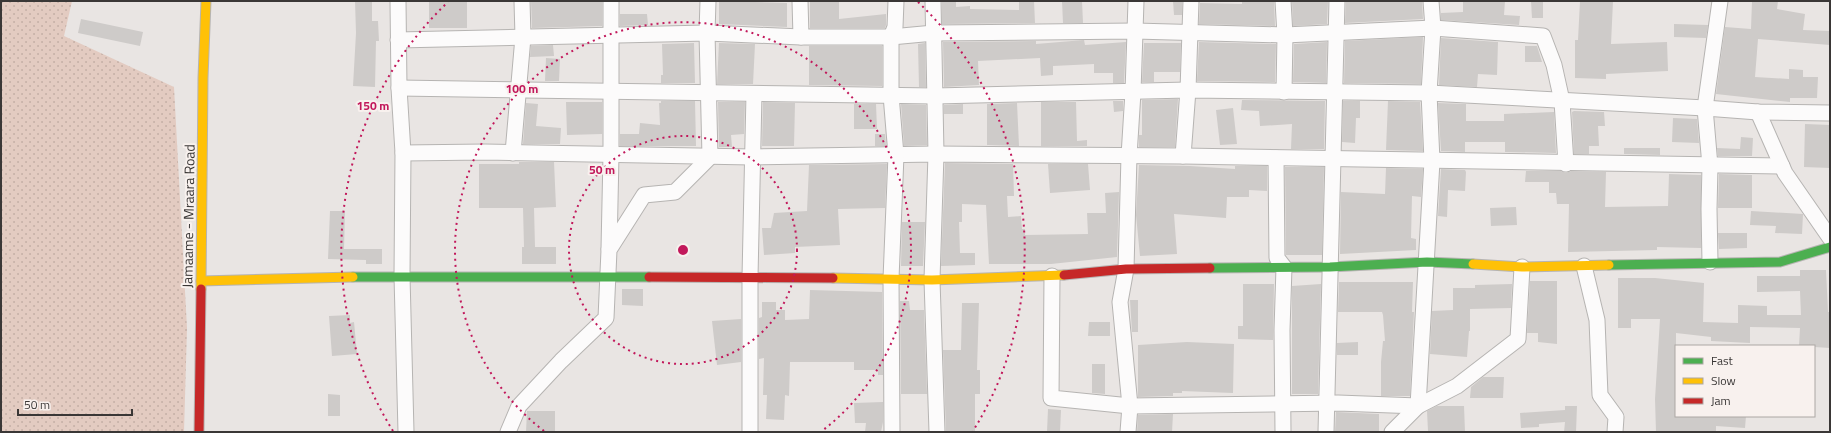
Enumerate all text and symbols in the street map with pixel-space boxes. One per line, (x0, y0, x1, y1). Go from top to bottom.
text: 100 m (506, 79, 538, 98)
text: 150 m (357, 96, 389, 115)
street label: Jamaame - Mraara Road (176, 144, 200, 288)
text: 50 m (589, 160, 615, 179)
centre of rings (676, 243, 690, 257)
legend (1675, 345, 1815, 417)
text: Fast (1711, 351, 1734, 370)
text: Slow (1711, 371, 1736, 390)
scale bar (18, 391, 132, 417)
text: Jam (1711, 391, 1731, 410)
text: 50 m (24, 395, 50, 414)

